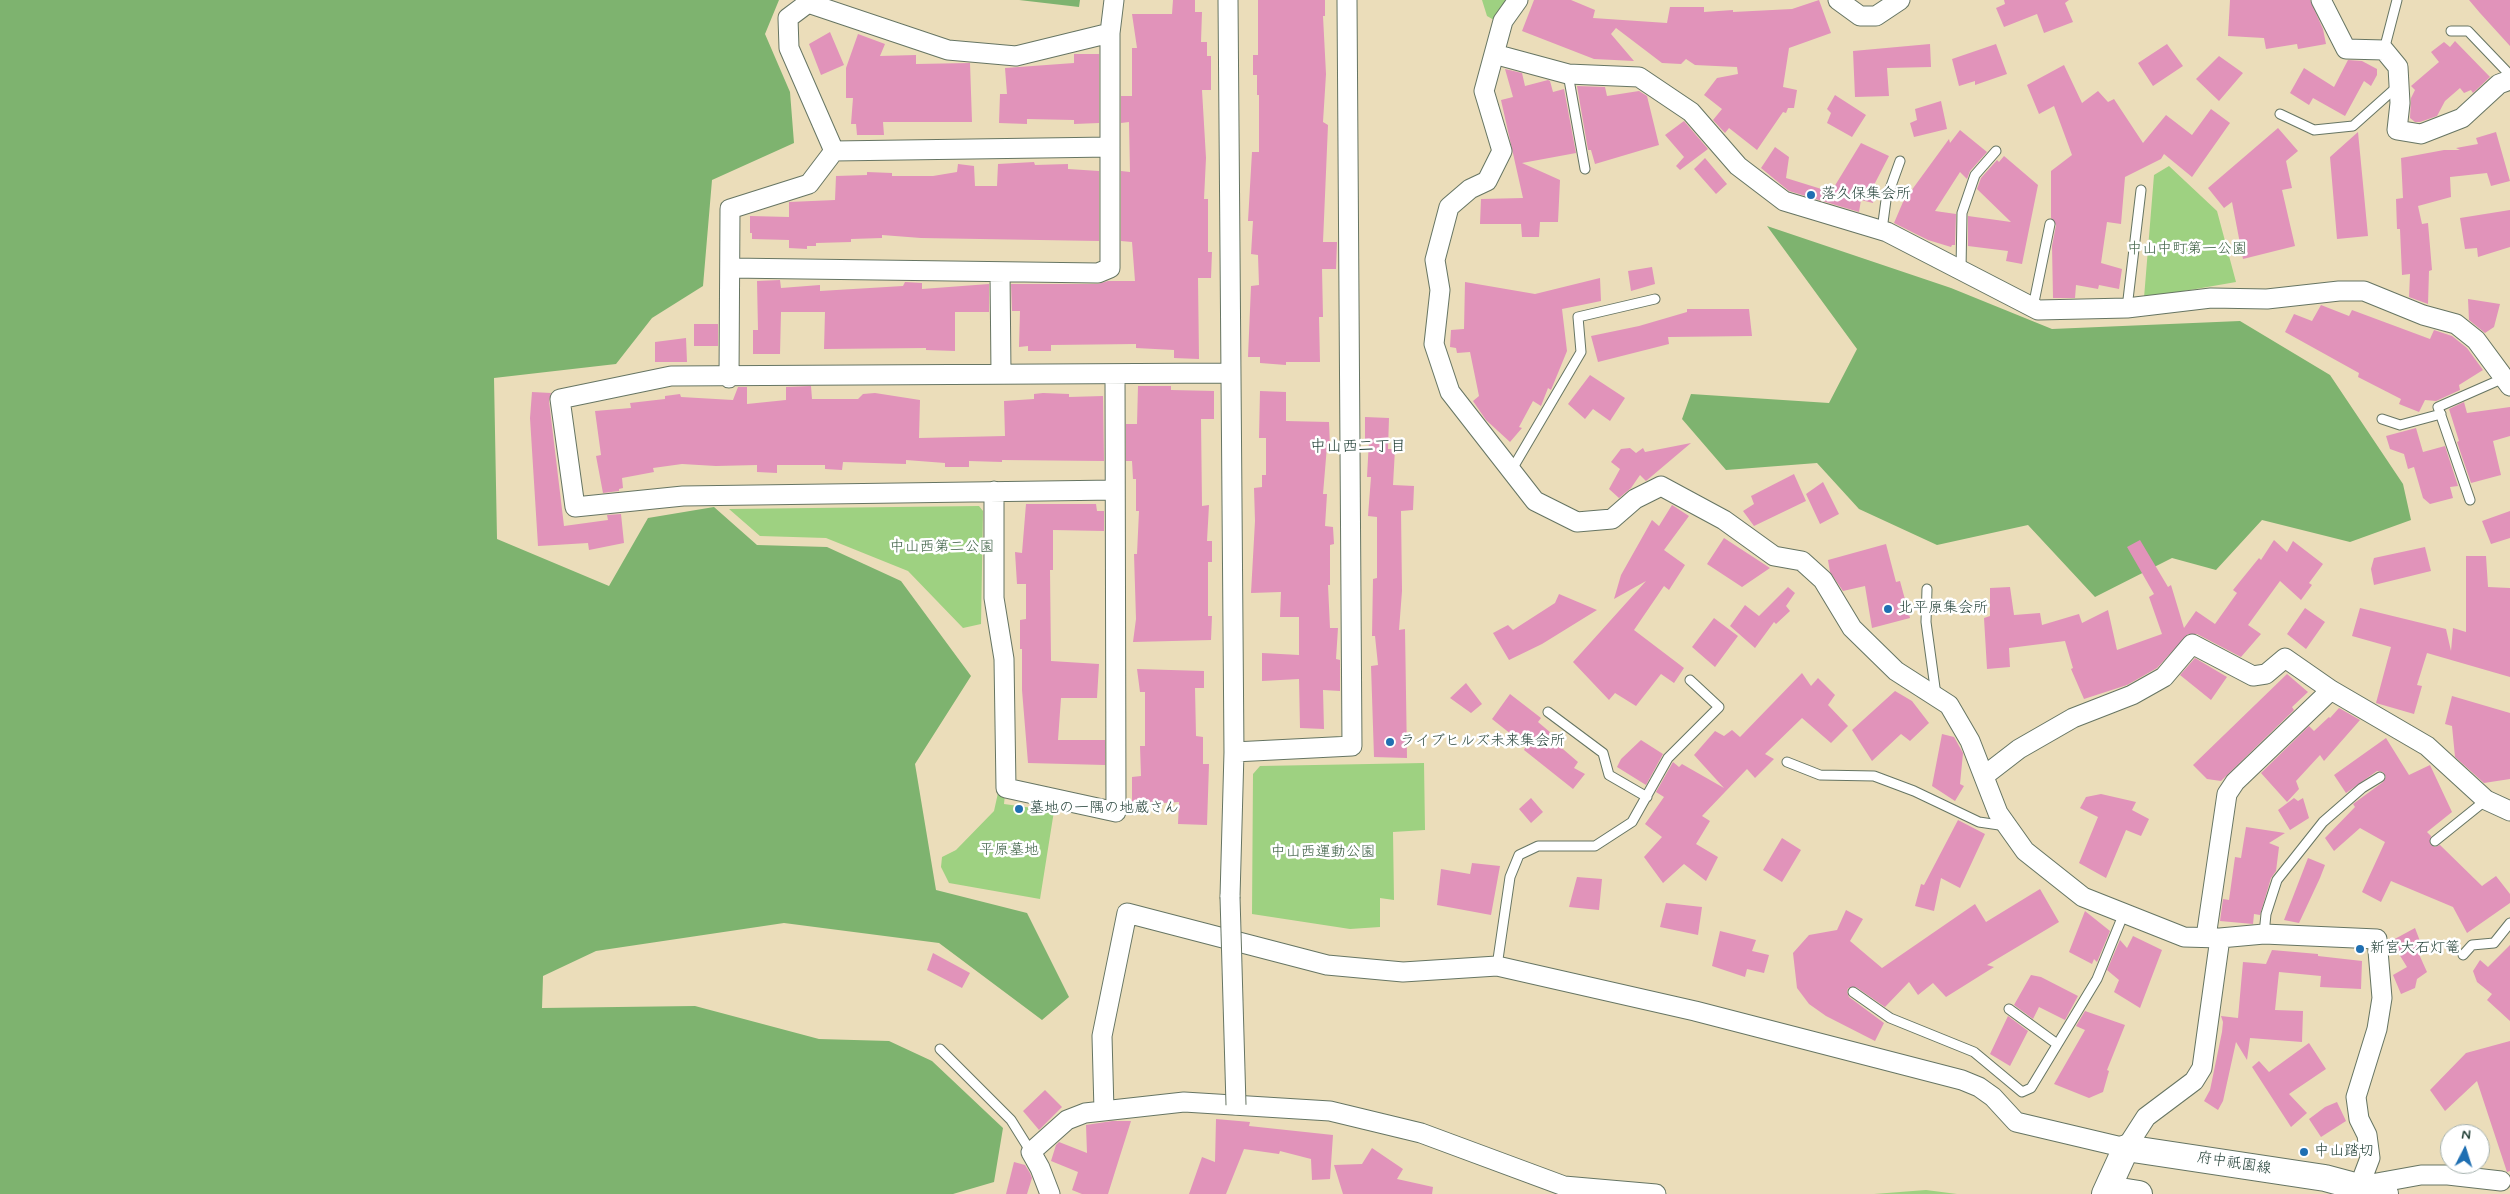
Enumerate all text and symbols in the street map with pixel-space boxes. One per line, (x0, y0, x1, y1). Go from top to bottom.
place label: 落久保集会所 (1821, 186, 1911, 204)
marker: 落久保集会所 (1805, 189, 1817, 201)
park label: 中山中町第一公園 (2127, 241, 2247, 259)
district label: 中山西二丁目 (1310, 438, 1406, 458)
park label: 中山西第二公園 (890, 539, 994, 557)
place label: 北平原集会所 (1898, 600, 1988, 618)
marker: 北平原集会所 (1882, 603, 1894, 615)
place label: ライブヒルズ未来集会所 (1400, 733, 1565, 751)
marker: ライブヒルズ未来集会所 (1384, 736, 1396, 748)
place label: 墓地の一隅の地蔵さん (1029, 800, 1179, 818)
marker: 墓地の一隅の地蔵さん (1013, 803, 1025, 815)
park label: 平原墓地 (979, 842, 1039, 860)
park label: 中山西運動公園 (1271, 844, 1375, 862)
place label: 新宮大石灯篭 (2370, 940, 2460, 958)
marker: 新宮大石灯篭 (2354, 943, 2366, 955)
north arrow (2440, 1124, 2490, 1174)
text: N (2461, 1126, 2472, 1144)
place label: 中山踏切 (2314, 1143, 2374, 1161)
marker: 中山踏切 (2298, 1146, 2310, 1158)
street label: 府中祇園線 (2196, 1149, 2272, 1179)

